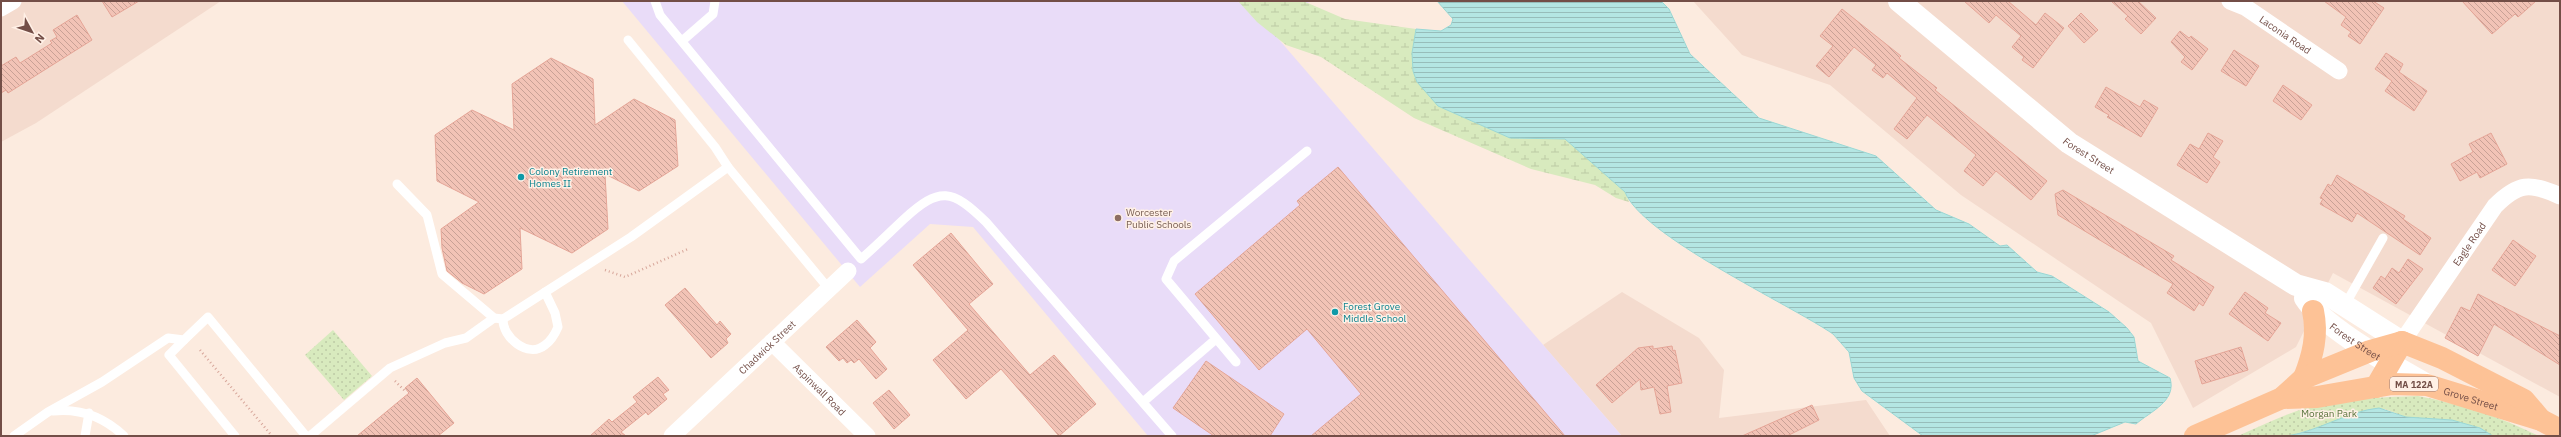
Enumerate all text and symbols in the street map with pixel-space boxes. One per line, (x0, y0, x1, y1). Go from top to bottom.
north arrow (12, 12, 52, 52)
street label: Laconia Road (2257, 12, 2314, 57)
text: N (32, 31, 48, 46)
street label: Forest Street (2061, 134, 2117, 177)
place label: Colony Retirement Homes II (529, 165, 613, 190)
marker: Colony Retirement Homes II (516, 172, 526, 182)
place label: Worcester Public Schools (1126, 206, 1192, 231)
marker: Worcester Public Schools (1113, 213, 1123, 223)
street label: Eagle Road (2450, 219, 2489, 268)
place label: Forest Grove Middle School (1343, 300, 1407, 325)
marker: Forest Grove Middle School (1330, 307, 1340, 317)
street label: Chadwick Street (736, 317, 798, 377)
street label: Forest Street (2327, 320, 2384, 363)
street label: Aspinwall Road (791, 360, 849, 418)
road number: MA 122A (2390, 377, 2438, 391)
street label: Grove Street (2442, 384, 2500, 413)
park label: Morgan Park (2301, 407, 2358, 420)

